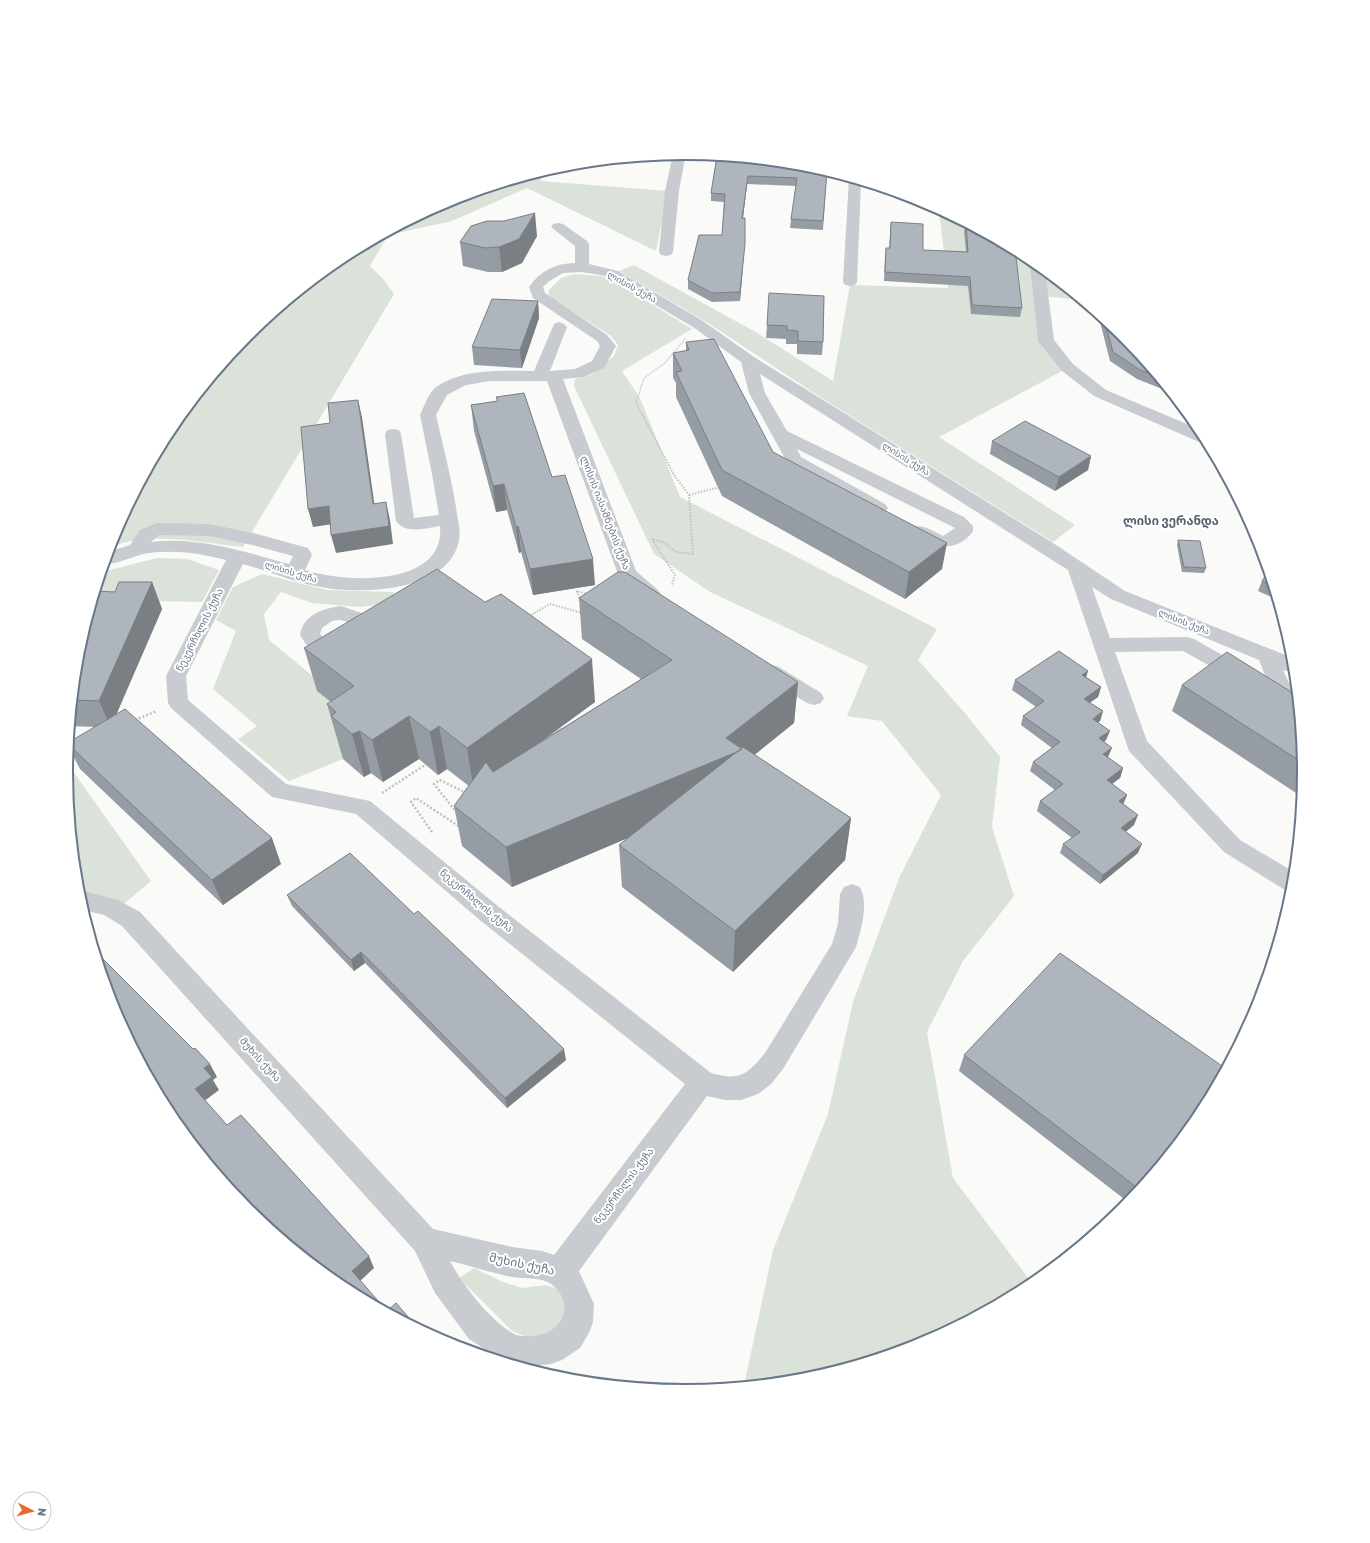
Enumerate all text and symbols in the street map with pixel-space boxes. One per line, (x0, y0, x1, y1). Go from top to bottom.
street label: ლისის ქუჩა (605, 269, 658, 305)
street label: ლისის ქუჩა (880, 440, 932, 478)
street label: ლისის იასამნების ქუჩა (578, 454, 632, 572)
district label: ლისი ვერანდა (1123, 514, 1219, 529)
street label: ლისის ქუჩა (263, 559, 318, 586)
street label: ნეკერჩხლის ქუჩა (174, 586, 226, 674)
street label: ლისის ქუჩა (1157, 607, 1211, 638)
street label: ნეკერჩხლის ქუჩა (437, 867, 515, 935)
street label: მუხის ქუჩა (237, 1035, 283, 1085)
street label: ნეკერჩხლის ქუჩა (592, 1146, 656, 1226)
street label: მუხის ქუჩა (488, 1250, 556, 1278)
north arrow (12, 1491, 52, 1531)
text: N (35, 1507, 48, 1517)

